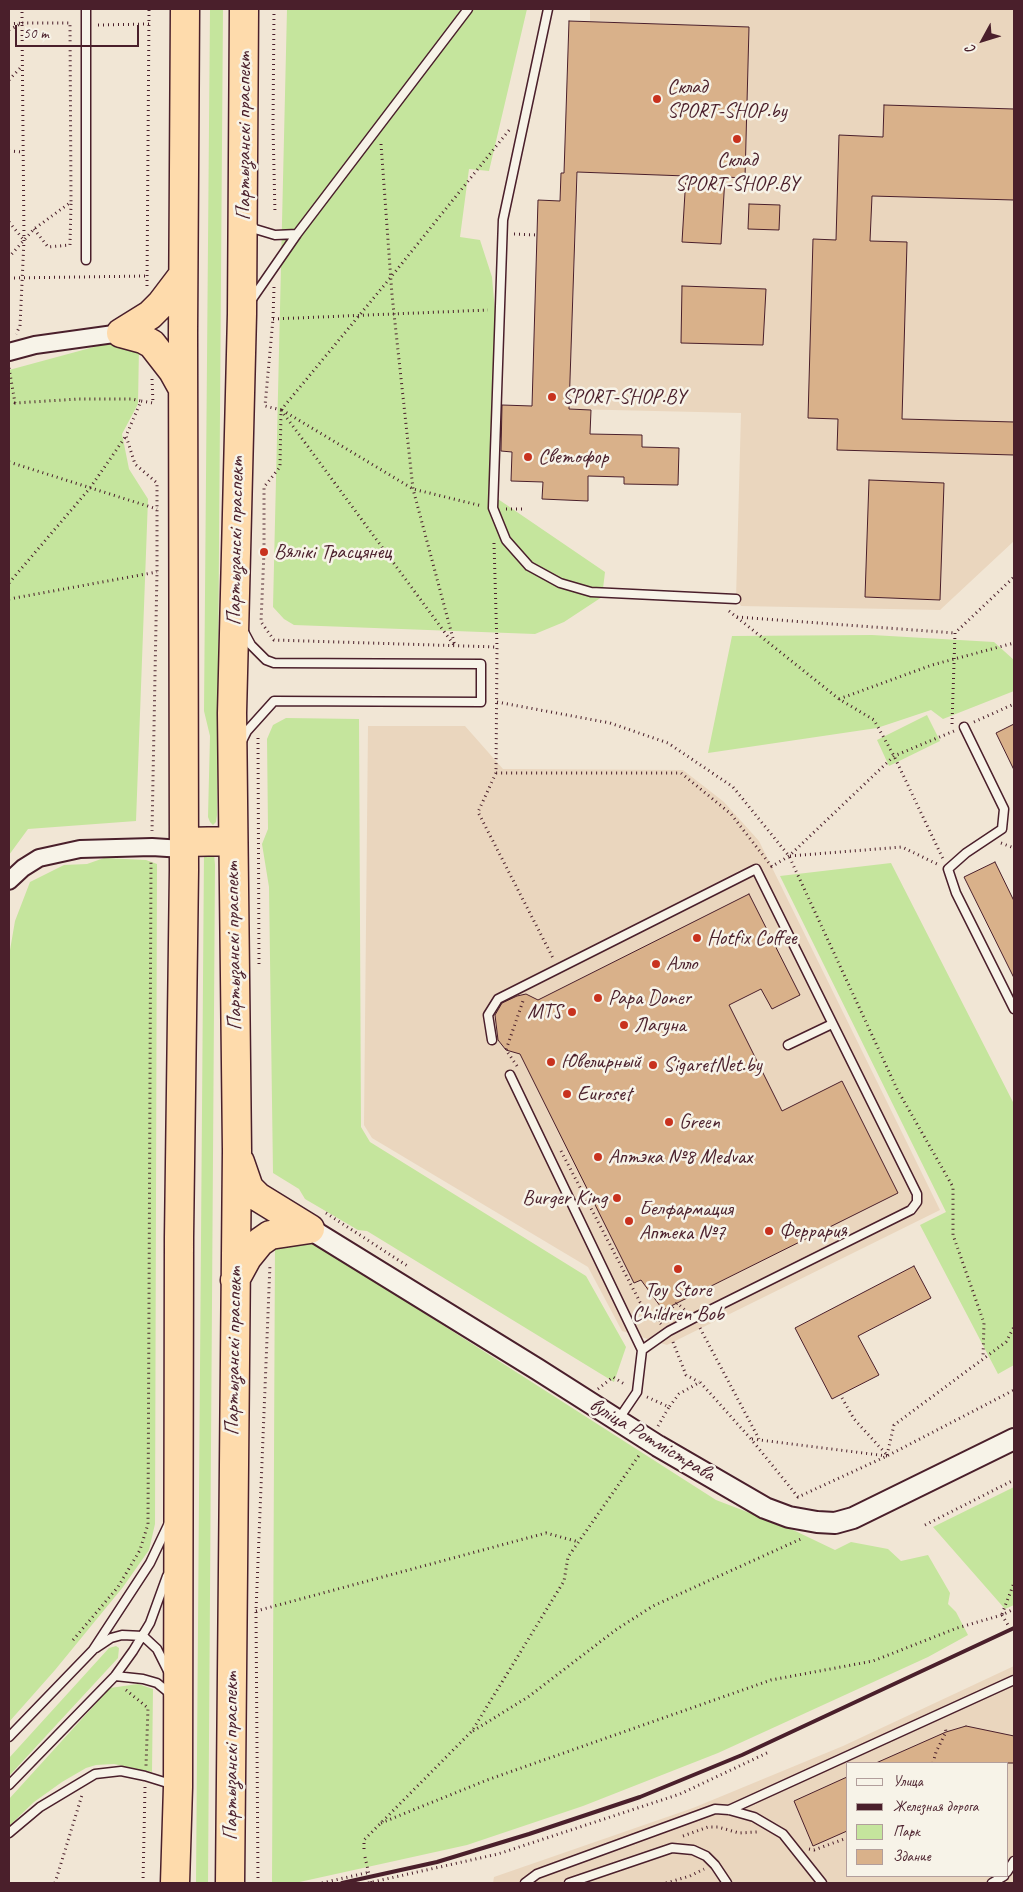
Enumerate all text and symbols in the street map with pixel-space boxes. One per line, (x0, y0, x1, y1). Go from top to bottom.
scale bar (18, 15, 141, 47)
north arrow (958, 15, 1008, 65)
text: 50 m (23, 24, 49, 43)
text: С (962, 42, 980, 58)
street label: Партызанскі праспект (231, 51, 257, 221)
place label: Склад SPORT-SHOP.by (667, 74, 787, 124)
marker: Склад SPORT-SHOP.by (651, 93, 663, 105)
marker: Склад SPORT-SHOP.BY (731, 133, 743, 145)
place label: Склад SPORT-SHOP.BY (675, 147, 799, 197)
place label: SPORT-SHOP.BY (562, 384, 686, 410)
marker: SPORT-SHOP.BY (546, 391, 558, 403)
place label: Светофор (538, 444, 608, 470)
marker: Светофор (522, 451, 534, 463)
street label: Партызанскі праспект (222, 456, 250, 626)
place label: Вялікі Трасцянец (274, 539, 391, 565)
marker: Вялікі Трасцянец (258, 546, 270, 558)
street label: Партызанскі праспект (220, 861, 248, 1031)
place label: Hotfix Coffee (707, 925, 797, 951)
marker: Hotfix Coffee (691, 932, 703, 944)
place label: Алло (666, 951, 697, 977)
marker: Алло (650, 958, 662, 970)
place label: Papa Doner (608, 985, 691, 1011)
marker: Papa Doner (592, 992, 604, 1004)
place label: MTS (527, 999, 562, 1025)
marker: MTS (566, 1006, 578, 1018)
place label: Лагуна (634, 1012, 686, 1038)
marker: Лагуна (618, 1019, 630, 1031)
place label: Ювелирный (561, 1049, 641, 1075)
place label: SigaretNet.by (663, 1052, 762, 1078)
marker: Ювелирный (545, 1056, 557, 1068)
marker: SigaretNet.by (647, 1059, 659, 1071)
place label: Euroset (577, 1081, 632, 1107)
marker: Euroset (561, 1088, 573, 1100)
place label: Green (679, 1109, 720, 1135)
marker: Green (663, 1116, 675, 1128)
place label: Аптэка №8 Medvax (608, 1144, 752, 1170)
marker: Аптэка №8 Medvax (592, 1151, 604, 1163)
place label: Burger King (522, 1185, 607, 1211)
marker: Burger King (611, 1192, 623, 1204)
place label: Белфармация Аптека №7 (639, 1196, 733, 1246)
marker: Белфармация Аптека №7 (623, 1215, 635, 1227)
place label: Феррария (779, 1218, 847, 1244)
marker: Феррария (763, 1225, 775, 1237)
marker: Toy Store Children Bob (672, 1263, 684, 1275)
street label: Партызанскі праспект (220, 1266, 248, 1436)
place label: Toy Store Children Bob (632, 1277, 724, 1327)
street label: вуліца Ротмістрава (585, 1393, 719, 1487)
street label: Партызанскі праспект (218, 1671, 244, 1841)
legend (846, 1762, 1008, 1877)
text: Улица (893, 1772, 923, 1791)
text: Железная дорога (893, 1797, 978, 1816)
text: Парк (893, 1822, 920, 1841)
text: Здание (893, 1847, 931, 1866)

